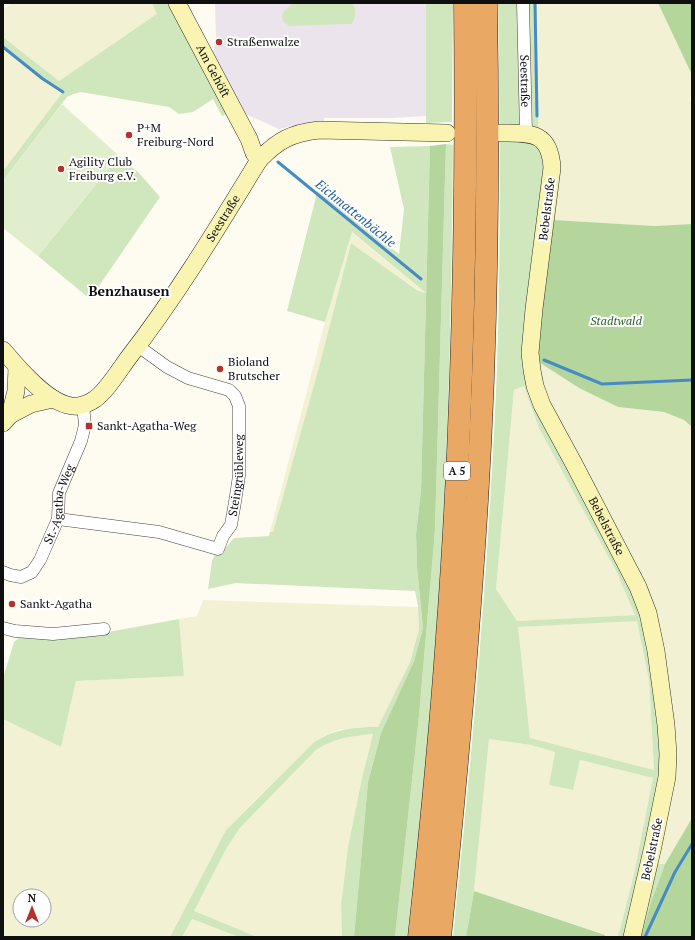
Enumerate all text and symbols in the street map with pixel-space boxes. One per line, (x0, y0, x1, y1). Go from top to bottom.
place label: Straßenwalze (227, 34, 300, 49)
marker: Straßenwalze (214, 37, 224, 47)
street label: Am Gehöft (193, 42, 234, 100)
street label: Seestraße (517, 55, 533, 107)
place label: P+M Freiburg-Nord (137, 120, 214, 149)
marker: P+M Freiburg-Nord (124, 130, 134, 140)
place label: Agility Club Freiburg e.V. (69, 154, 136, 183)
marker: Agility Club Freiburg e.V. (56, 164, 66, 174)
water label: Eichmattenbächle (311, 174, 400, 251)
street label: Bebelstraße (535, 176, 558, 241)
street label: Seestraße (203, 192, 243, 244)
district label: Benzhausen (88, 281, 170, 300)
park label: Stadtwald (590, 313, 642, 328)
place label: Bioland Brutscher (228, 354, 280, 383)
marker: Bioland Brutscher (215, 364, 225, 374)
place label: Sankt-Agatha-Weg (97, 418, 197, 433)
marker: Sankt-Agatha-Weg (84, 421, 94, 431)
street label: Steingrübleweg (225, 433, 246, 517)
street label: St.-Agatha-Weg (40, 461, 78, 546)
road number: A 5 (444, 462, 470, 480)
street label: Bebelstraße (585, 494, 628, 558)
place label: Sankt-Agatha (20, 596, 92, 611)
marker: Sankt-Agatha (7, 599, 17, 609)
street label: Bebelstraße (638, 816, 665, 882)
north arrow (12, 888, 52, 928)
text: N (28, 891, 37, 905)

